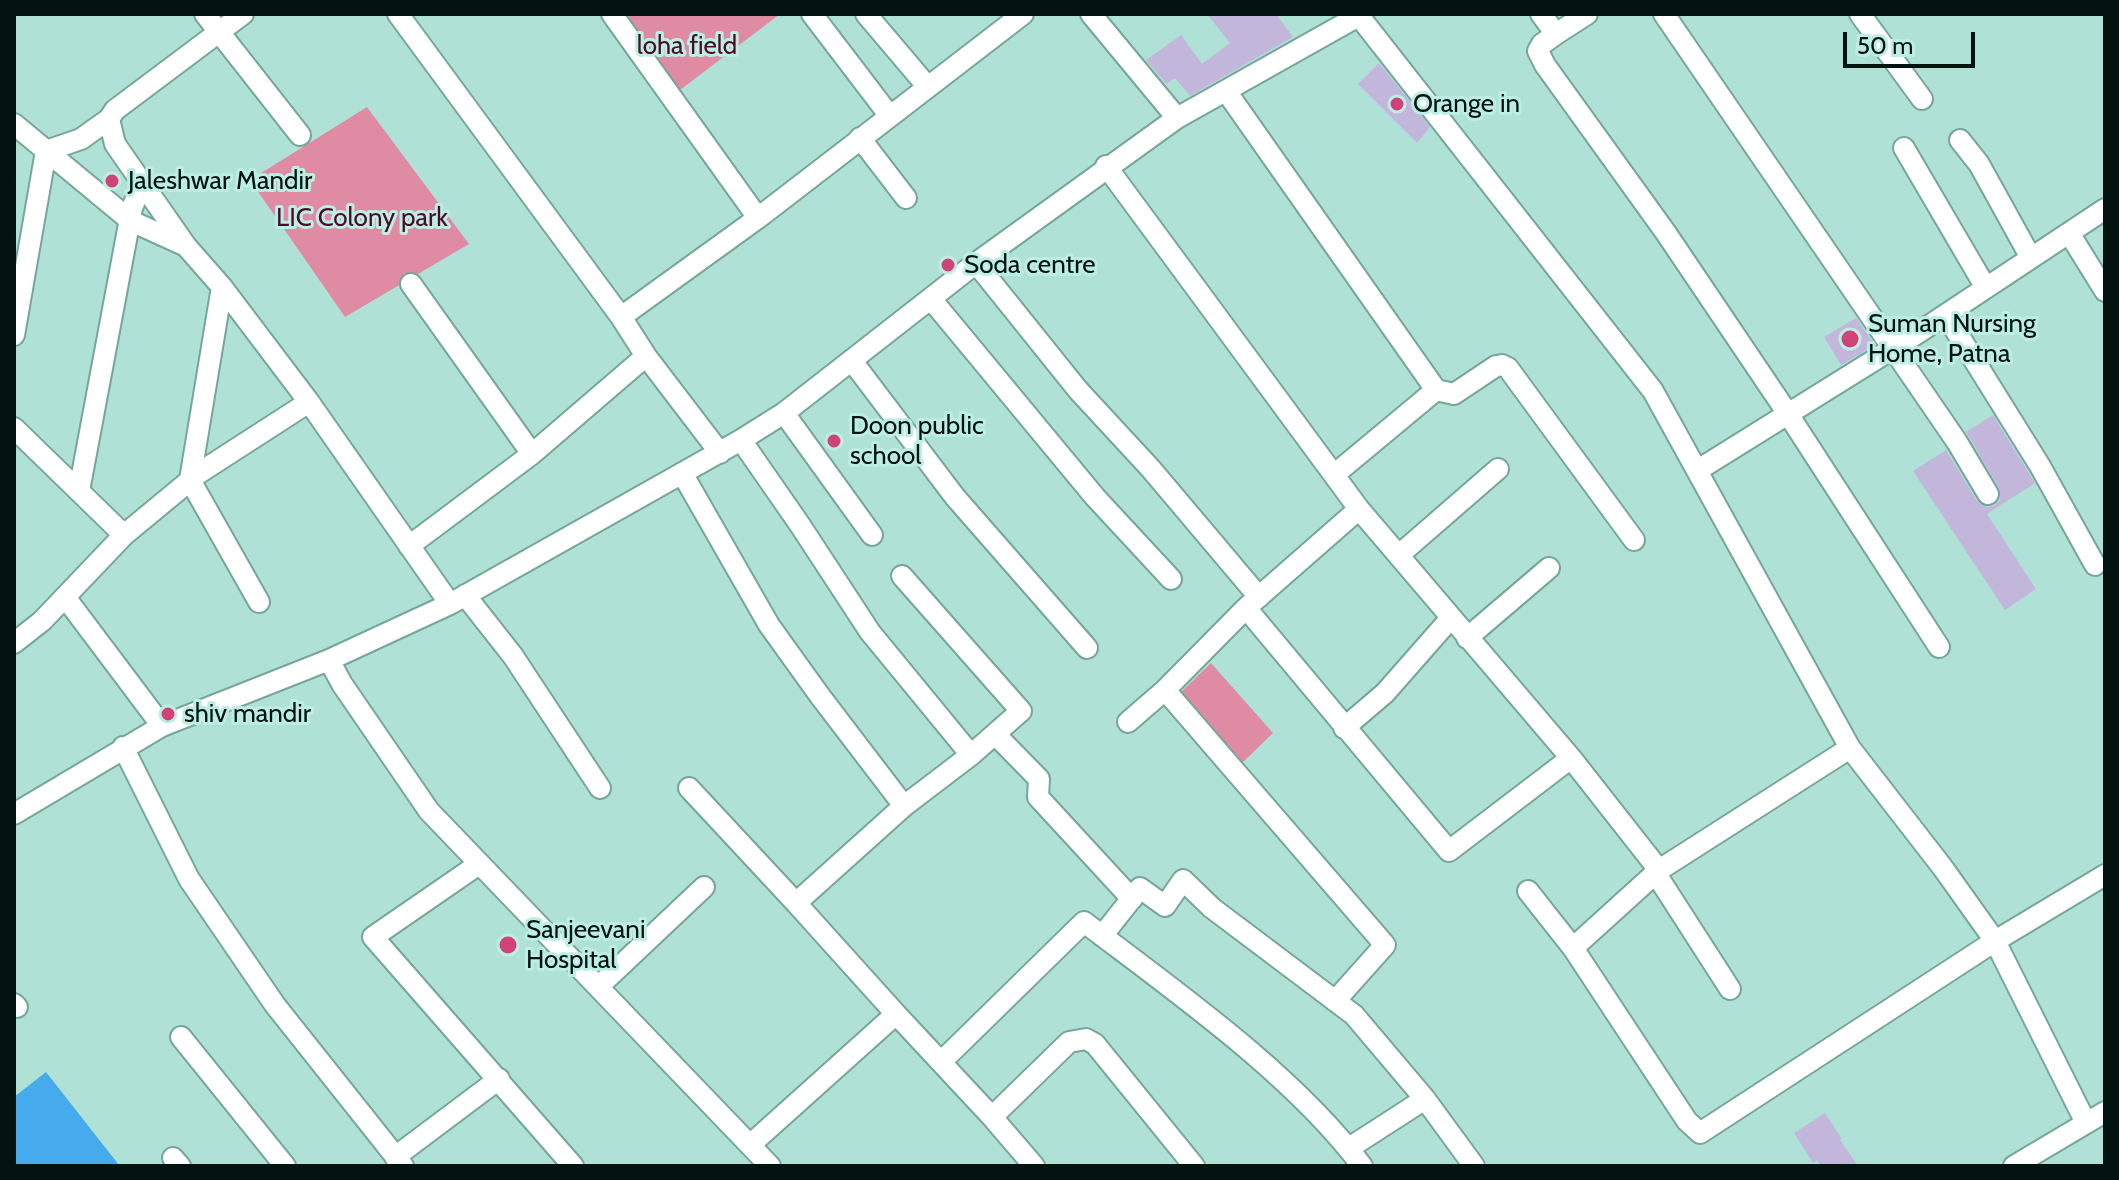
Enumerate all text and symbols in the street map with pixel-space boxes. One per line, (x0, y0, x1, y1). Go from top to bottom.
scale bar (1847, 16, 1979, 66)
park label: loha field (637, 30, 737, 62)
text: 50 m (1857, 31, 1913, 60)
place label: Orange in (1413, 88, 1520, 120)
marker: Orange in (1388, 95, 1406, 113)
place label: Jaleshwar Mandir (128, 165, 312, 197)
marker: Jaleshwar Mandir (103, 172, 121, 190)
park label: LIC Colony park (276, 202, 448, 234)
place label: Soda centre (964, 249, 1095, 281)
marker: Soda centre (939, 256, 957, 274)
place label: Suman Nursing Home, Patna (1868, 308, 2036, 370)
marker: Suman Nursing Home, Patna (1839, 328, 1861, 350)
place label: Doon public school (850, 410, 984, 472)
marker: Doon public school (825, 432, 843, 450)
place label: shiv mandir (184, 698, 311, 730)
marker: shiv mandir (159, 705, 177, 723)
place label: Sanjeevani Hospital (526, 914, 645, 976)
marker: Sanjeevani Hospital (497, 934, 519, 956)

